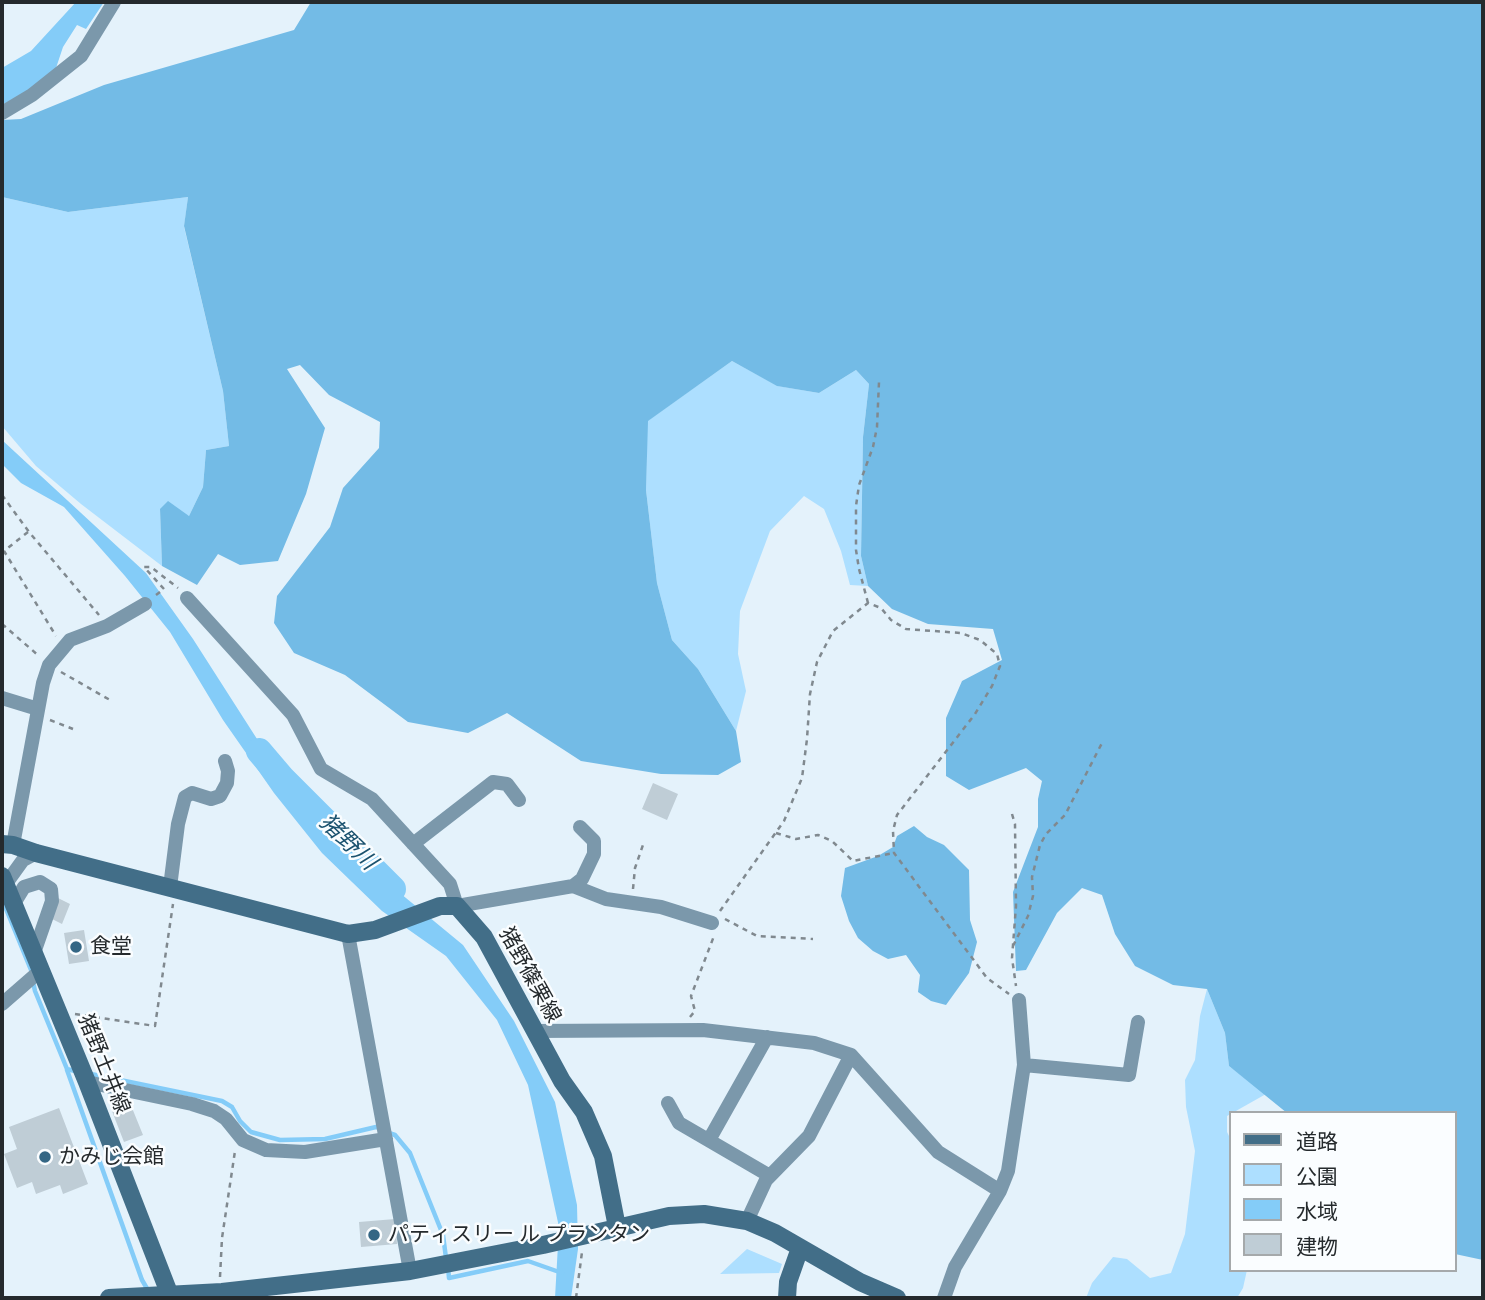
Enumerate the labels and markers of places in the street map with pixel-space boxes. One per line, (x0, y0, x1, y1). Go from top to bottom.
place label: 食堂 (90, 934, 132, 960)
marker: 食堂 (68, 939, 84, 955)
place label: かみじ会館 (59, 1144, 164, 1170)
marker: かみじ会館 (37, 1149, 53, 1165)
place label: パティスリー ル プランタン (388, 1222, 650, 1248)
marker: パティスリー ル プランタン (366, 1227, 382, 1243)

